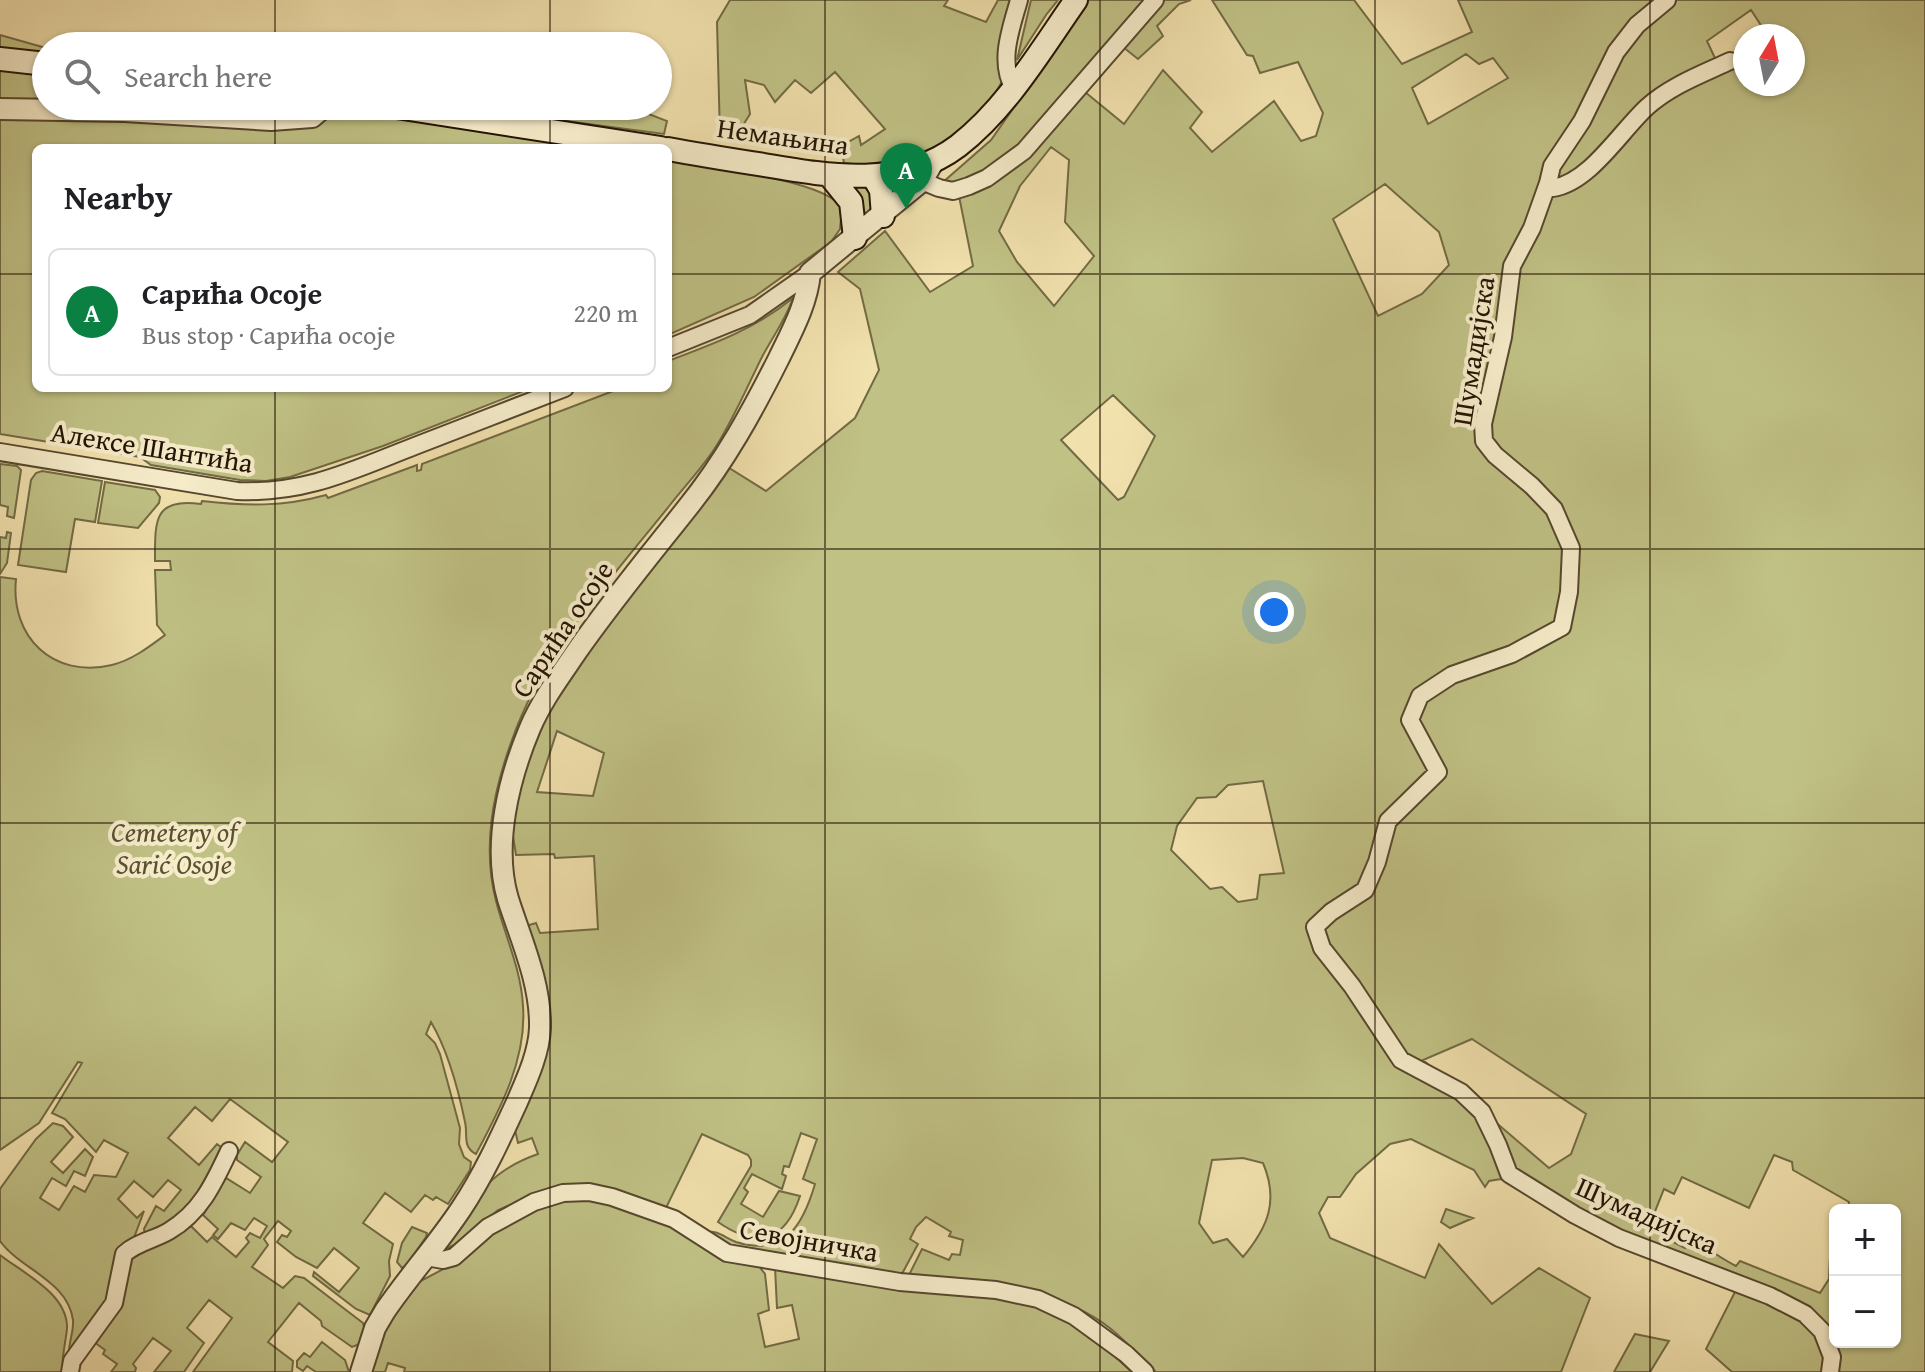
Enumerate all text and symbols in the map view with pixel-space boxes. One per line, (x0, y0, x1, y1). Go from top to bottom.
north arrow (1733, 24, 1805, 96)
search box (32, 32, 672, 120)
icon: search (60, 54, 104, 98)
text: Search here (124, 54, 272, 98)
street label: Немањина (715, 106, 852, 165)
pin: A (880, 143, 932, 209)
text: Nearby (64, 172, 173, 221)
text: Сарића Осоје (142, 271, 322, 315)
street label: Шумадијска (1440, 273, 1505, 429)
text: A (84, 293, 100, 332)
text: 220 m (573, 293, 638, 332)
text: Bus stop · Сарића осоје (142, 315, 395, 354)
street label: Алексе Шантића (48, 410, 257, 483)
street label: Сарића осоје (501, 552, 623, 705)
your location (1254, 592, 1294, 632)
park label: Cemetery of Sarić Osoje (111, 811, 242, 884)
street label: Шумадијска (1570, 1165, 1725, 1264)
map controls (1829, 1204, 1901, 1348)
button: + (1829, 1204, 1901, 1276)
street label: Севојничка (737, 1207, 882, 1272)
button: − (1829, 1276, 1901, 1348)

